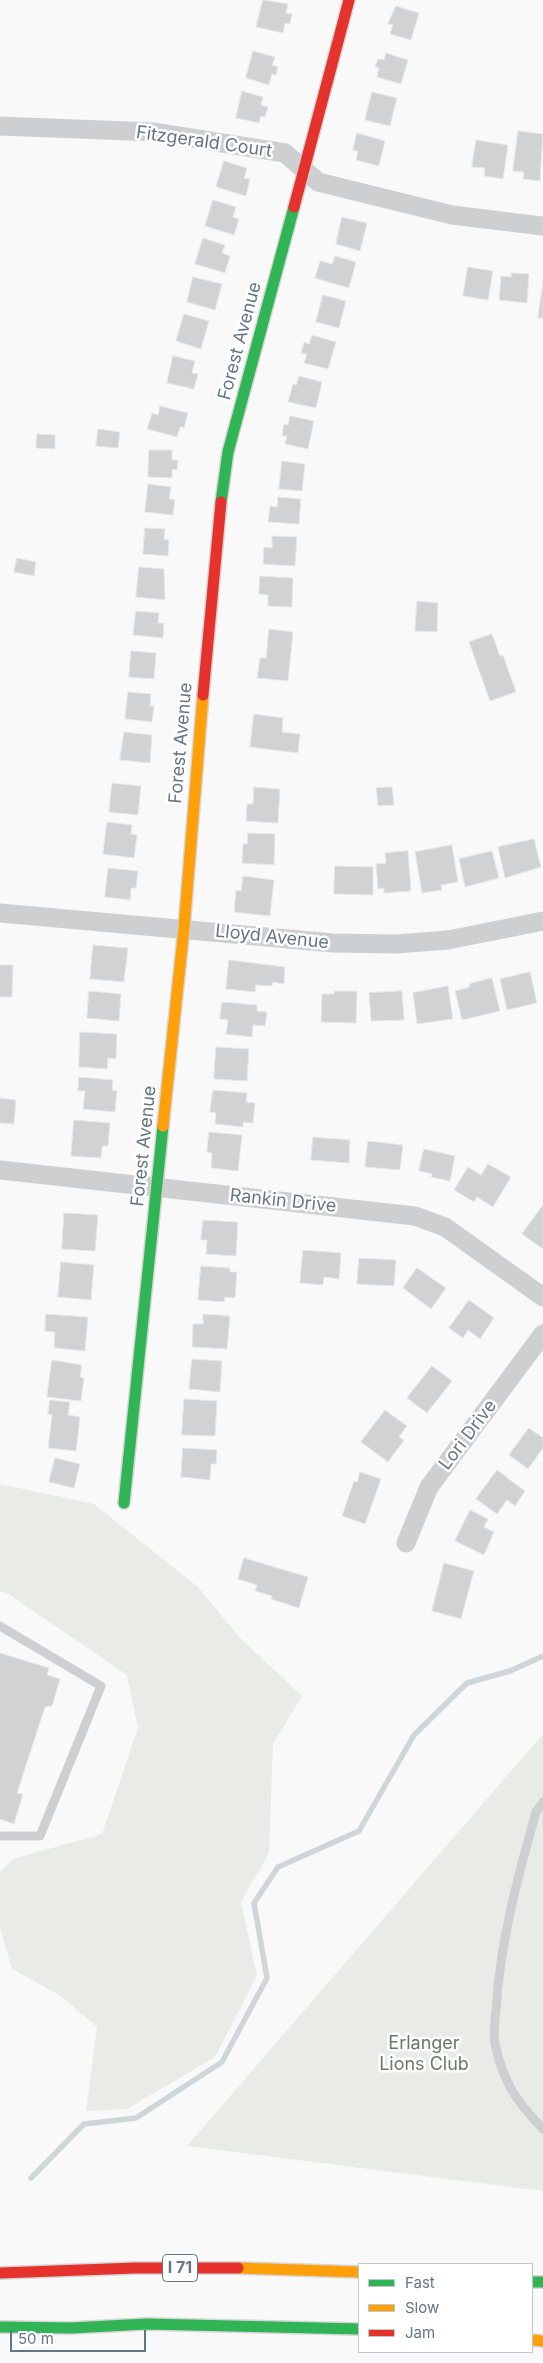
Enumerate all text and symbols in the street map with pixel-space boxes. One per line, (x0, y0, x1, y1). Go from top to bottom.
street label: Fitzgerald Court (135, 122, 273, 162)
street label: Forest Avenue (214, 280, 266, 402)
street label: Forest Avenue (165, 682, 197, 804)
street label: Lloyd Avenue (214, 920, 330, 954)
street label: Forest Avenue (127, 1085, 161, 1207)
street label: Rankin Drive (229, 1185, 337, 1217)
street label: Lori Drive (435, 1396, 501, 1474)
park label: Erlanger Lions Club (379, 2033, 469, 2076)
road number: I 71 (162, 2254, 198, 2282)
legend (358, 2263, 533, 2353)
text: Fast (405, 2273, 435, 2292)
text: Slow (405, 2298, 439, 2317)
scale bar (12, 2320, 149, 2352)
text: Jam (405, 2323, 435, 2342)
text: 50 m (18, 2329, 54, 2348)

